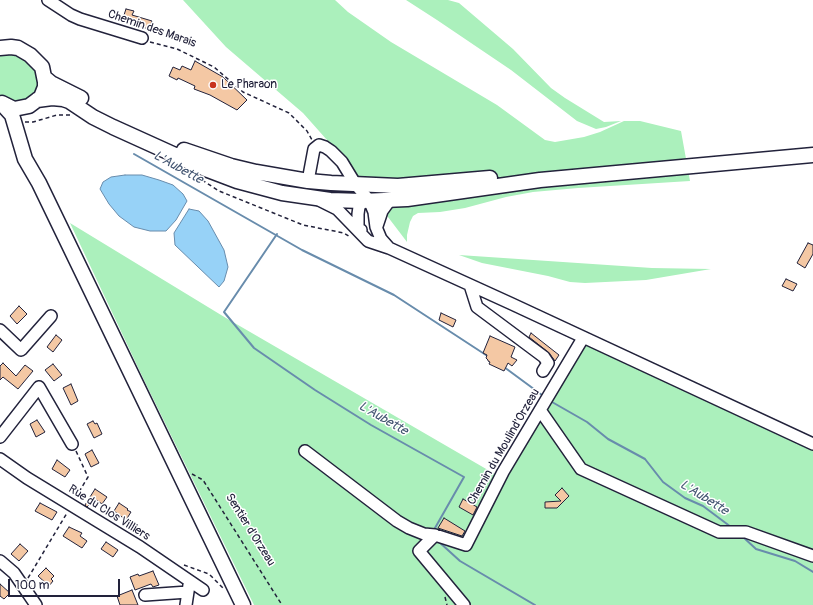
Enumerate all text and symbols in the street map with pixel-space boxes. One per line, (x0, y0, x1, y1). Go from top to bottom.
street label: Chemin des Marais (106, 7, 198, 51)
place label: Le Pharaon (221, 78, 277, 92)
marker: Le Pharaon (208, 80, 218, 90)
water label: L'Aubette (151, 148, 205, 188)
street label: Chemin du Moulind'Orzeau (465, 386, 543, 508)
water label: L'Aubette (356, 399, 410, 439)
water label: L'Aubette (677, 477, 731, 519)
street label: Rue du Clos Villiers (66, 482, 152, 544)
street label: Sentier d'Orzeau (222, 491, 278, 569)
scale bar (10, 571, 122, 597)
text: 100 m (15, 578, 49, 593)

